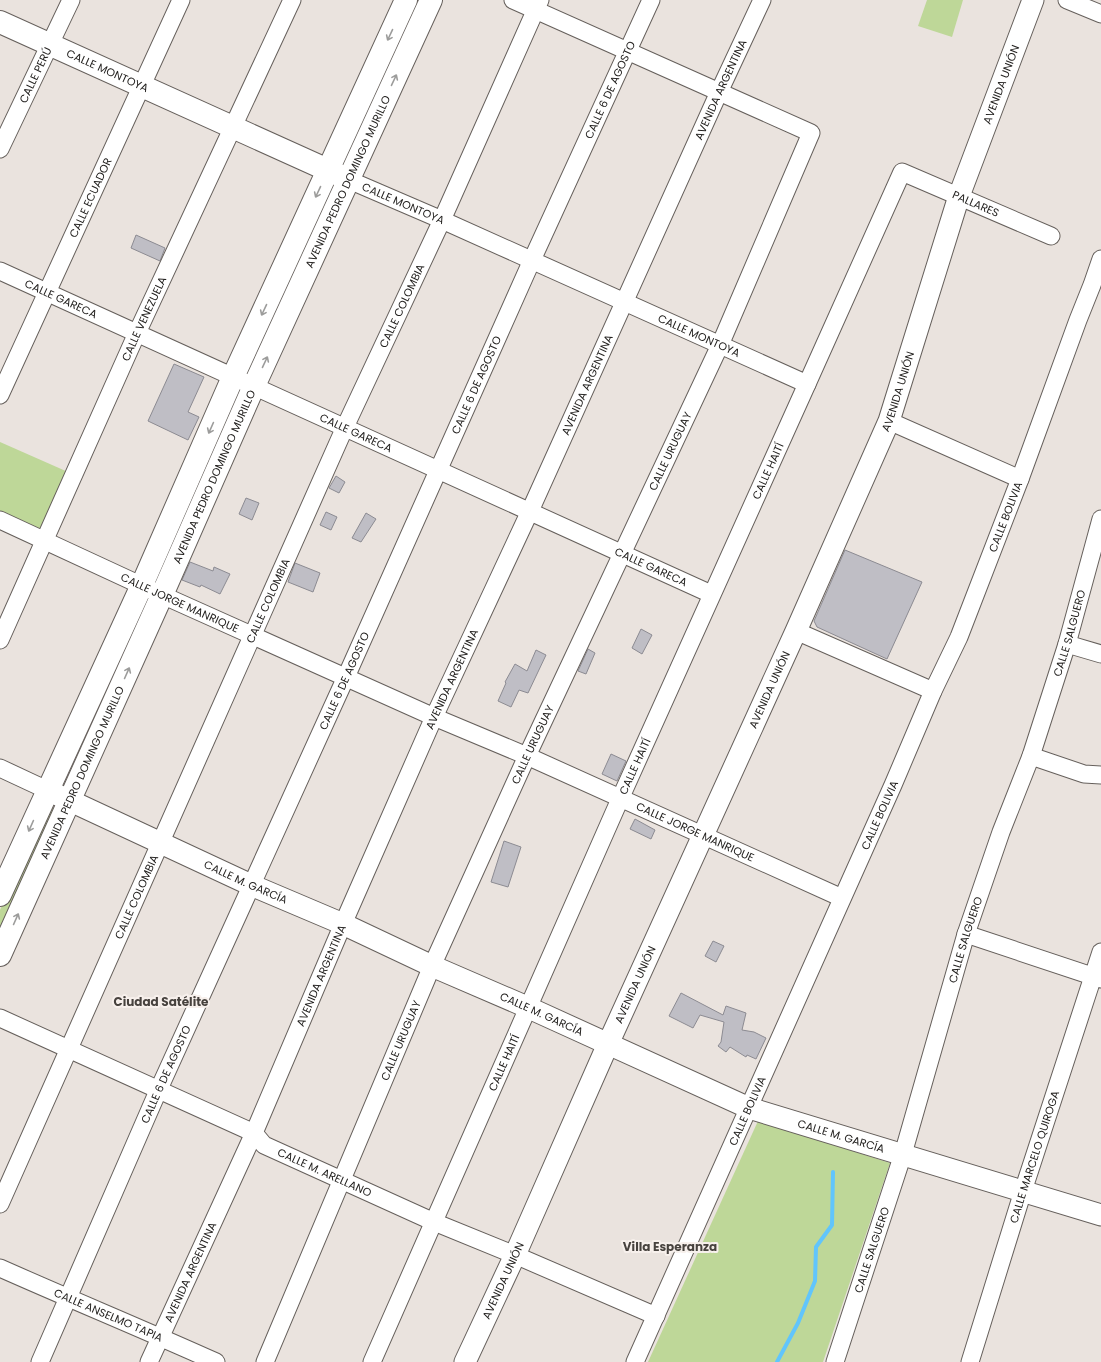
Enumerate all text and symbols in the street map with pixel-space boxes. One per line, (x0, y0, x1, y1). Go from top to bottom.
one-way arrow (386, 29, 393, 41)
street label: AVENIDA ARGENTINA (690, 36, 751, 142)
street label: CALLE 6 DE AGOSTO (581, 38, 639, 141)
street label: AVENIDA UNIÓN (979, 43, 1023, 126)
street label: CALLE PERÚ (15, 44, 55, 106)
street label: CALLE MONTOYA (64, 45, 152, 96)
one-way arrow (391, 75, 398, 87)
street label: AVENIDA PEDRO DOMINGO MURILLO (301, 92, 394, 270)
street label: CALLE ECUADOR (65, 155, 116, 240)
street label: CALLE MONTOYA (359, 179, 447, 228)
one-way arrow (314, 185, 321, 197)
street label: PALLARES (950, 187, 1002, 221)
street label: CALLE COLOMBIA (375, 261, 429, 350)
street label: CALLE VENEZUELA (117, 273, 171, 364)
street label: CALLE GARECA (22, 275, 100, 322)
one-way arrow (260, 304, 267, 316)
street label: CALLE MONTOYA (655, 310, 743, 361)
street label: AVENIDA ARGENTINA (557, 331, 617, 438)
street label: CALLE 6 DE AGOSTO (447, 333, 505, 437)
street label: AVENIDA UNIÓN (877, 349, 918, 434)
one-way arrow (262, 357, 269, 369)
street label: AVENIDA PEDRO DOMINGO MURILLO (169, 387, 259, 566)
street label: CALLE GARECA (317, 409, 395, 456)
street label: CALLE URUGUAY (645, 409, 696, 493)
one-way arrow (207, 422, 214, 434)
street label: CALLE HAITÍ (748, 440, 788, 502)
street label: CALLE BOLIVIA (985, 479, 1026, 554)
street label: CALLE GARECA (612, 543, 690, 590)
street label: CALLE COLOMBIA (242, 555, 294, 646)
street label: CALLE JORGE MANRIQUE (118, 569, 242, 637)
street label: CALLE SALGUERO (1049, 588, 1090, 679)
street label: AVENIDA ARGENTINA (422, 626, 482, 732)
street label: CALLE 6 DE AGOSTO (315, 629, 373, 732)
street label: AVENIDA UNIÓN (745, 648, 794, 731)
one-way arrow (124, 668, 131, 680)
street label: AVENIDA PEDRO DOMINGO MURILLO (36, 683, 128, 862)
street label: CALLE URUGUAY (507, 702, 558, 787)
street label: CALLE HAITÍ (615, 735, 655, 797)
street label: CALLE BOLIVIA (857, 777, 902, 852)
street label: CALLE JORGE MANRIQUE (633, 798, 757, 865)
one-way arrow (27, 820, 34, 832)
street label: CALLE COLOMBIA (111, 852, 162, 942)
street label: CALLE M. GARCÍA (201, 856, 291, 908)
street label: CALLE SALGUERO (944, 894, 986, 985)
one-way arrow (13, 914, 20, 926)
street label: AVENIDA ARGENTINA (292, 922, 350, 1029)
street label: AVENIDA UNIÓN (611, 943, 660, 1026)
street label: CALLE M. GARCÍA (497, 988, 587, 1040)
district label: Ciudad Satélite (114, 993, 209, 1010)
street label: CALLE URUGUAY (377, 997, 425, 1083)
street label: CALLE 6 DE AGOSTO (137, 1022, 195, 1126)
street label: CALLE HAITÍ (484, 1032, 523, 1094)
street label: CALLE BOLIVIA (725, 1073, 770, 1148)
street label: CALLE MARCELO QUIROGA (1006, 1088, 1063, 1225)
street label: CALLE M. GARCÍA (796, 1115, 887, 1157)
street label: CALLE M. ARELLANO (275, 1144, 375, 1201)
street label: CALLE SALGUERO (850, 1204, 893, 1295)
street label: AVENIDA ARGENTINA (160, 1219, 220, 1325)
district label: Villa Esperanza (623, 1238, 717, 1255)
street label: AVENIDA UNIÓN (478, 1239, 528, 1322)
street label: CALLE ANSELMO TAPIA (51, 1285, 166, 1346)

